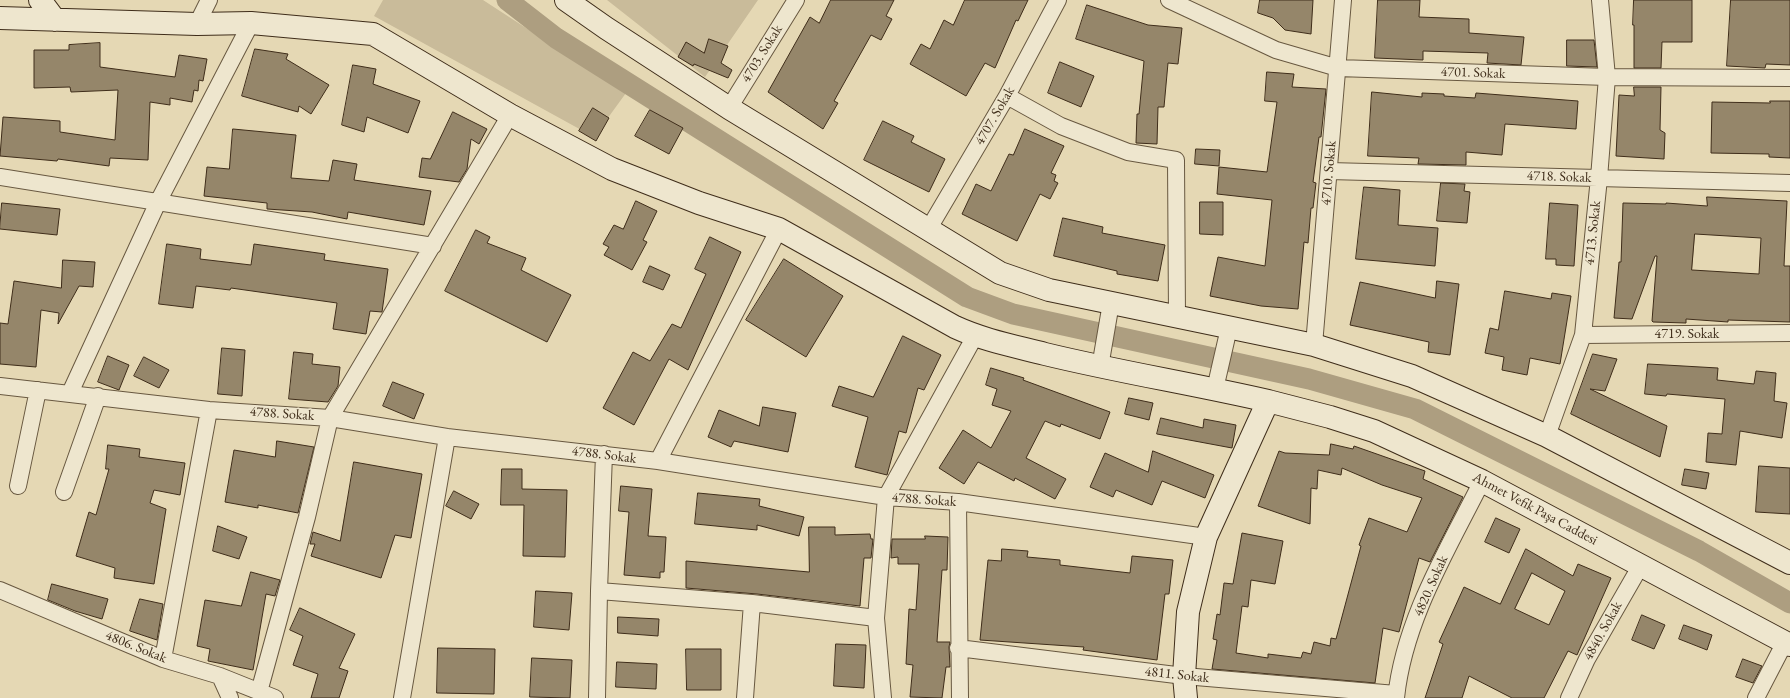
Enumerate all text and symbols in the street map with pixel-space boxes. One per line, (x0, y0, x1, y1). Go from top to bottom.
street label: 4703. Sokak (738, 22, 786, 86)
street label: 4701. Sokak (1440, 63, 1506, 83)
street label: 4707. Sokak (972, 84, 1018, 148)
street label: 4710. Sokak (1318, 140, 1340, 206)
street label: 4718. Sokak (1526, 167, 1592, 187)
street label: 4713. Sokak (1581, 200, 1605, 266)
street label: 4719. Sokak (1655, 326, 1719, 342)
street label: 4788. Sokak (249, 403, 315, 425)
street label: 4788. Sokak (571, 443, 637, 467)
street label: Ahmet Vefik Paşa Caddesi (1470, 469, 1600, 549)
street label: 4788. Sokak (891, 489, 957, 511)
street label: 4820. Sokak (1410, 553, 1452, 619)
street label: 4840. Sokak (1580, 599, 1626, 663)
street label: 4806. Sokak (103, 627, 169, 667)
street label: 4811. Sokak (1144, 663, 1210, 687)

